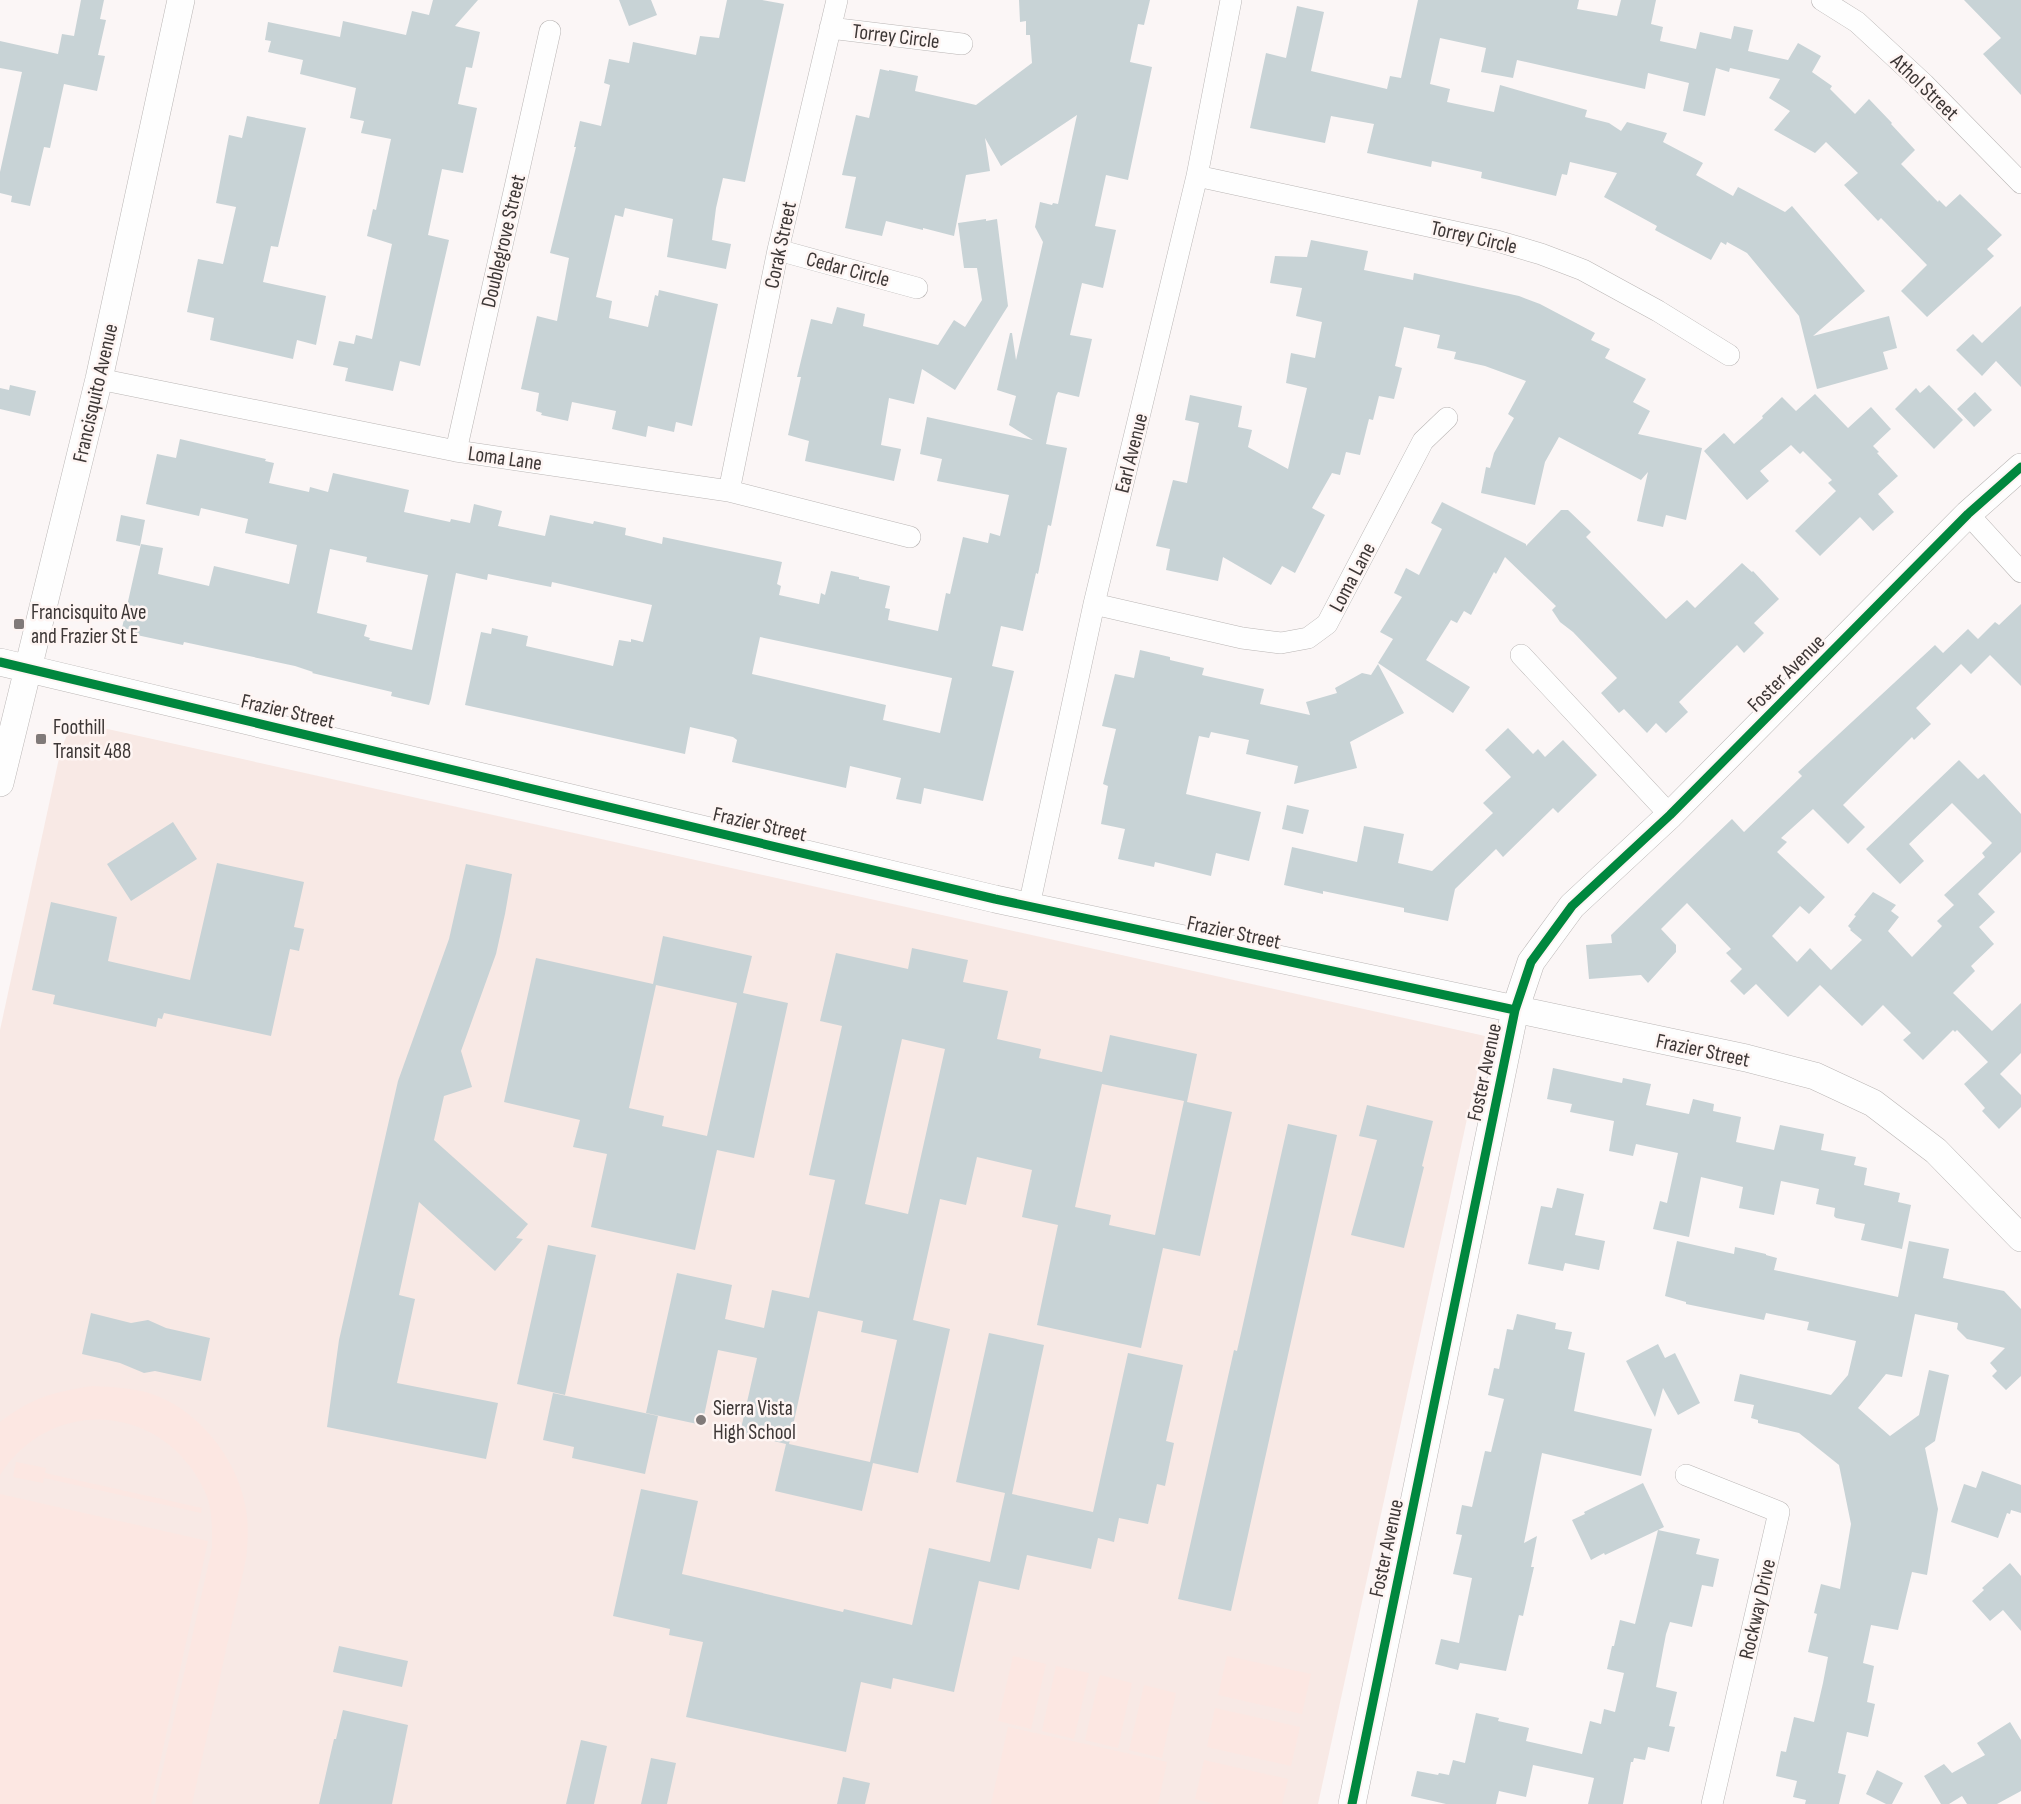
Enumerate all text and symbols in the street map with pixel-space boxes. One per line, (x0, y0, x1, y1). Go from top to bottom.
street label: Torrey Circle (851, 19, 941, 54)
street label: Athol Street (1885, 48, 1964, 126)
street label: Doublegrove Street (476, 172, 531, 310)
street label: Corak Street (759, 199, 802, 291)
street label: Torrey Circle (1428, 215, 1519, 260)
street label: Cedar Circle (803, 246, 892, 293)
street label: Francisquito Avenue (67, 321, 124, 465)
street label: Earl Avenue (1110, 411, 1153, 495)
street label: Loma Lane (466, 441, 544, 476)
street label: Loma Lane (1324, 538, 1381, 616)
place label: Francisquito Ave and Frazier St E (31, 600, 146, 649)
marker: Francisquito Ave and Frazier St E (12, 617, 26, 631)
street label: Foster Avenue (1742, 629, 1830, 717)
street label: Frazier Street (239, 689, 337, 734)
place label: Foothill Transit 488 (53, 715, 131, 764)
marker: Foothill Transit 488 (34, 732, 48, 746)
street label: Frazier Street (711, 802, 809, 847)
street label: Frazier Street (1185, 910, 1283, 955)
street label: Foster Avenue (1462, 1021, 1507, 1123)
street label: Frazier Street (1654, 1028, 1752, 1073)
place label: Sierra Vista High School (713, 1396, 796, 1445)
marker: Sierra Vista High School (694, 1413, 708, 1427)
street label: Foster Avenue (1364, 1497, 1409, 1599)
street label: Rockway Drive (1734, 1557, 1781, 1662)

